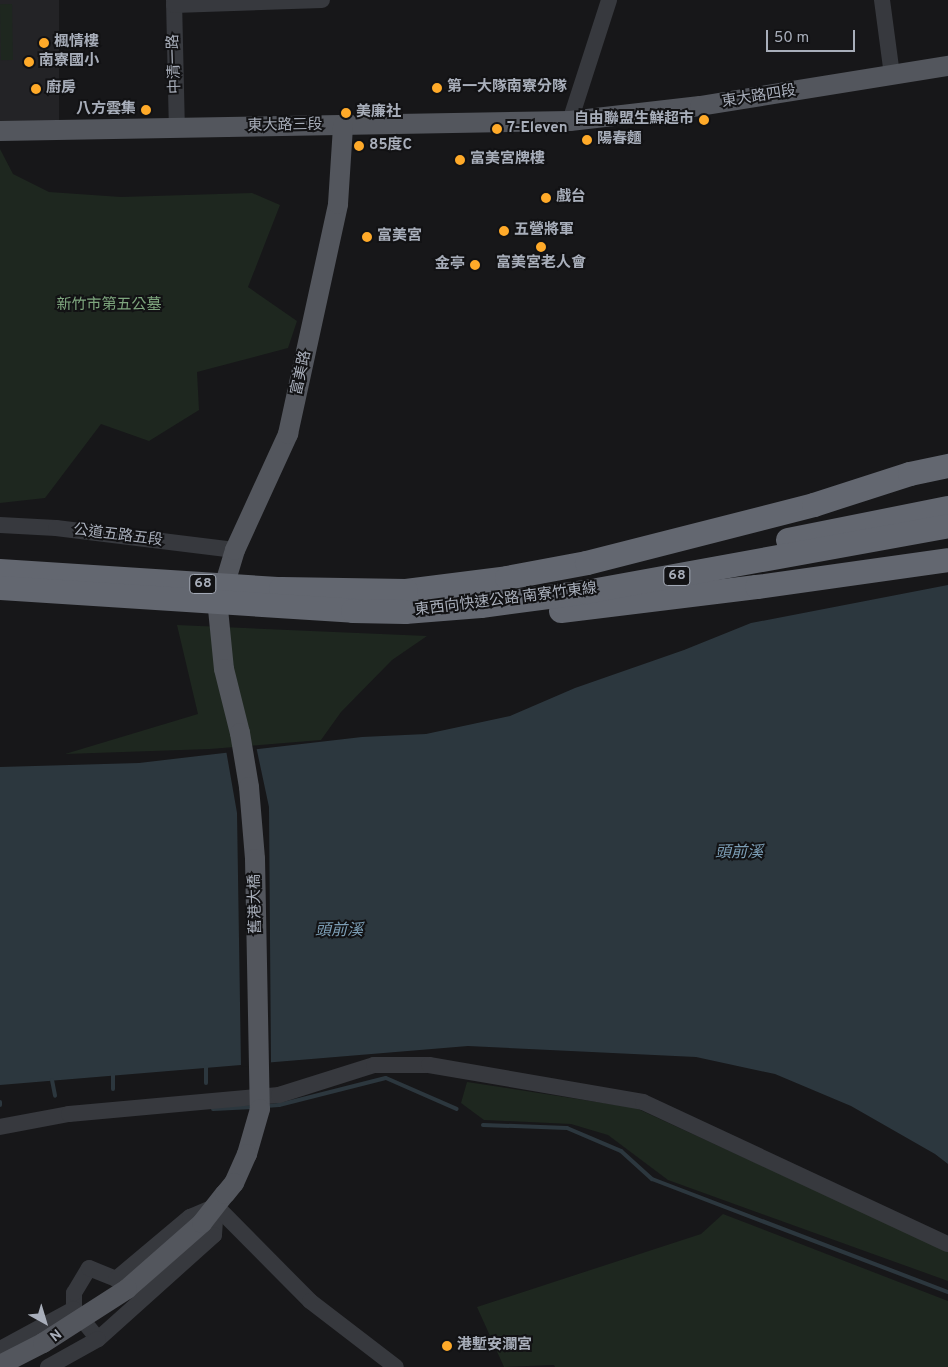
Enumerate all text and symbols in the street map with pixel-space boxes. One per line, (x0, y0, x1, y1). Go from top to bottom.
scale bar (768, 20, 857, 52)
text: 50 m (774, 29, 809, 48)
place label: 楓情樓 (54, 34, 99, 52)
street label: 中清一路 (165, 34, 185, 94)
marker: 楓情樓 (38, 37, 50, 49)
place label: 南寮國小 (39, 53, 99, 71)
marker: 南寮國小 (23, 56, 35, 68)
place label: 第一大隊南寮分隊 (447, 79, 567, 97)
place label: 廚房 (46, 80, 76, 98)
marker: 第一大隊南寮分隊 (431, 82, 443, 94)
street label: 東大路四段 (721, 82, 797, 112)
marker: 廚房 (30, 83, 42, 95)
place label: 八方雲集 (76, 101, 136, 119)
marker: 八方雲集 (140, 104, 152, 116)
place label: 美廉社 (356, 104, 401, 122)
marker: 美廉社 (340, 107, 352, 119)
place label: 自由聯盟生鮮超市 (574, 111, 694, 129)
marker: 自由聯盟生鮮超市 (698, 114, 710, 126)
street label: 東大路三段 (247, 116, 323, 136)
place label: 7-Eleven (507, 120, 568, 138)
marker: 7-Eleven (491, 123, 503, 135)
place label: 陽春麵 (597, 131, 642, 149)
marker: 陽春麵 (581, 134, 593, 146)
place label: 85度C (369, 137, 412, 155)
marker: 85度C (353, 140, 365, 152)
place label: 富美宮牌樓 (470, 151, 545, 169)
marker: 富美宮牌樓 (454, 154, 466, 166)
place label: 戲台 (556, 189, 586, 207)
marker: 戲台 (540, 192, 552, 204)
place label: 五營將軍 (514, 222, 574, 240)
marker: 五營將軍 (498, 225, 510, 237)
place label: 富美宮 (377, 228, 422, 246)
marker: 富美宮 (361, 231, 373, 243)
marker: 富美宮老人會 (535, 241, 547, 253)
place label: 富美宮老人會 (496, 255, 586, 273)
place label: 金亭 (435, 256, 465, 274)
marker: 金亭 (469, 259, 481, 271)
park label: 新竹市第五公墓 (57, 297, 161, 315)
street label: 富美路 (289, 349, 315, 397)
street label: 公道五路五段 (72, 522, 164, 550)
road number: 68 (663, 564, 691, 588)
road number: 68 (189, 572, 217, 596)
street label: 東西向快速公路 南寮竹東線 (414, 580, 598, 620)
water label: 頭前溪 (715, 843, 763, 863)
street label: 舊港大橋 (246, 874, 266, 934)
water label: 頭前溪 (315, 921, 363, 941)
north arrow (20, 1297, 70, 1347)
text: N (45, 1324, 64, 1344)
place label: 港塹安瀾宮 (457, 1337, 532, 1355)
marker: 港塹安瀾宮 (441, 1340, 453, 1352)

